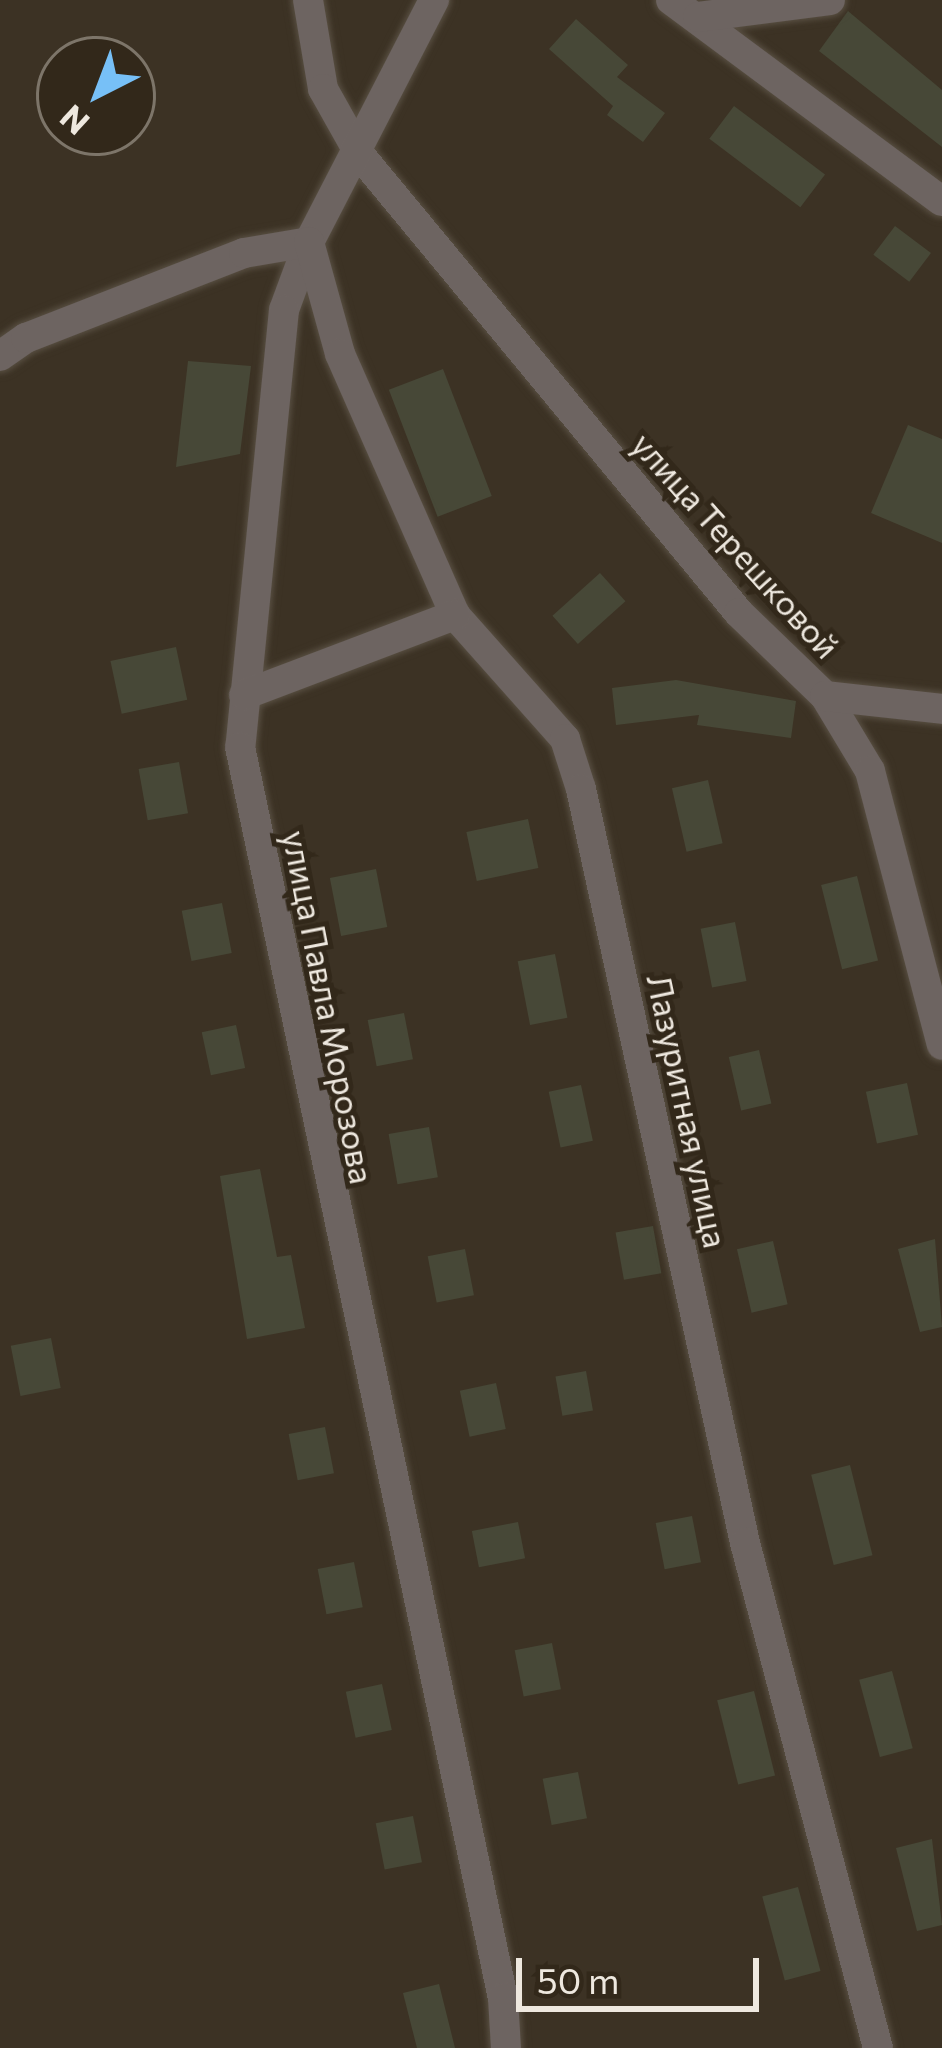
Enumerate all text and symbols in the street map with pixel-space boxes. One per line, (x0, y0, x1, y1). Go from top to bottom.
north arrow (36, 36, 156, 156)
text: N (51, 97, 96, 144)
street label: улица Терешковой (624, 424, 848, 666)
street label: улица Павла Морозова (275, 827, 383, 1187)
street label: Лазуритная улица (640, 971, 736, 1251)
scale bar (522, 1934, 765, 2008)
text: 50 m (537, 1957, 619, 2001)

